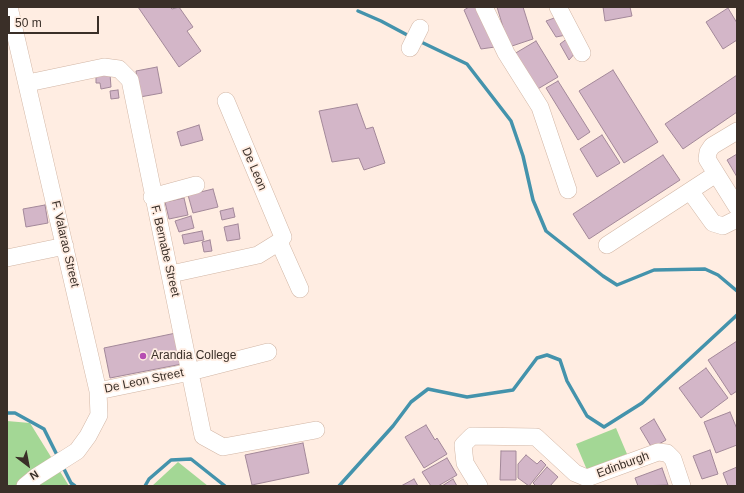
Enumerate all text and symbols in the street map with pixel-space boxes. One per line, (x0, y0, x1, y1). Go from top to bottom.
scale bar (10, 8, 101, 34)
text: 50 m (15, 16, 42, 30)
street label: De Leon (239, 145, 269, 193)
street label: F. Valarao Street (48, 199, 82, 289)
street label: F. Bernabe Street (147, 204, 183, 298)
place label: Arandia College (151, 349, 236, 363)
marker: Arandia College (138, 351, 148, 361)
street label: De Leon Street (103, 366, 185, 396)
north arrow (8, 445, 48, 485)
street label: Edinburgh (595, 449, 651, 481)
text: N (28, 468, 41, 482)

